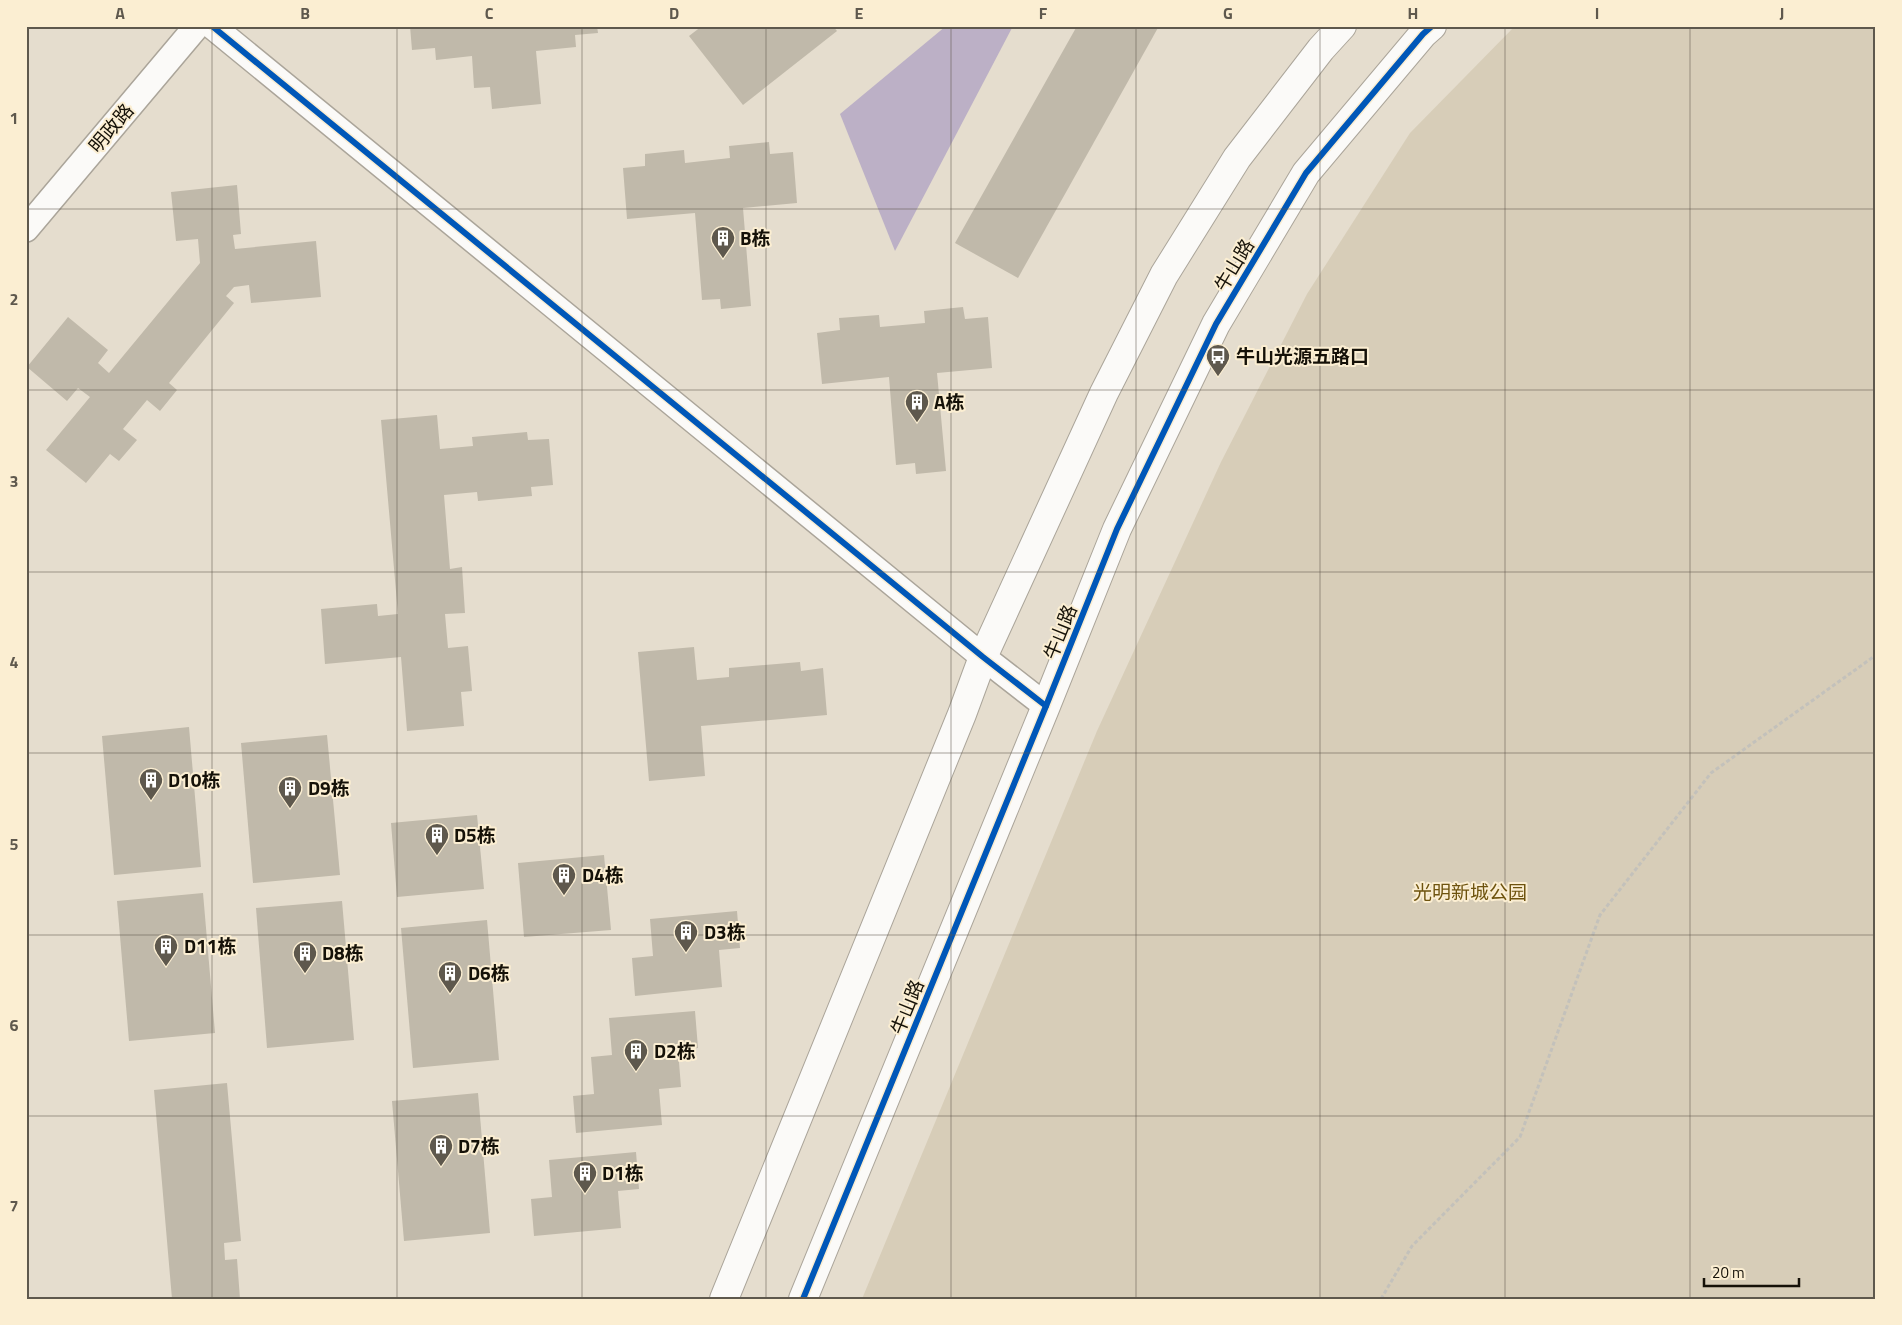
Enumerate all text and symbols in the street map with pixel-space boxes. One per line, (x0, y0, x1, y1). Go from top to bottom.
text: A (115, 1, 125, 25)
text: B (300, 1, 310, 25)
text: C (485, 1, 494, 25)
text: D (669, 1, 679, 25)
text: E (855, 1, 864, 25)
text: F (1039, 1, 1048, 25)
text: G (1223, 1, 1233, 25)
text: H (1408, 1, 1418, 25)
text: I (1595, 1, 1599, 25)
text: J (1780, 1, 1784, 25)
street label: 明政路 (81, 97, 140, 159)
text: 1 (10, 106, 18, 130)
place label: B栋 (740, 223, 771, 252)
building icon: B栋 (710, 225, 736, 259)
street label: 牛山路 (1206, 233, 1261, 297)
text: 2 (10, 287, 18, 311)
place label: 牛山光源五路口 (1236, 341, 1369, 370)
bus stop icon: 牛山光源五路口 (1205, 343, 1231, 377)
place label: A栋 (934, 387, 964, 416)
building icon: A栋 (904, 389, 930, 423)
text: 3 (10, 469, 18, 493)
street label: 牛山路 (1035, 600, 1084, 664)
text: 4 (10, 650, 19, 674)
place label: D10栋 (168, 765, 220, 794)
building icon: D10栋 (138, 767, 164, 801)
place label: D9栋 (308, 773, 350, 802)
building icon: D9栋 (277, 775, 303, 809)
place label: D5栋 (454, 820, 496, 849)
building icon: D5栋 (424, 822, 450, 856)
text: 5 (10, 832, 19, 856)
place label: D4栋 (582, 860, 624, 889)
building icon: D4栋 (551, 862, 577, 896)
park label: 光明新城公园 (1413, 877, 1527, 906)
place label: D3栋 (704, 917, 746, 946)
building icon: D3栋 (673, 919, 699, 953)
place label: D11栋 (184, 931, 236, 960)
building icon: D11栋 (153, 933, 179, 967)
place label: D8栋 (322, 938, 364, 967)
building icon: D8栋 (292, 940, 318, 974)
place label: D6栋 (468, 958, 510, 987)
building icon: D6栋 (437, 960, 463, 994)
street label: 牛山路 (882, 975, 931, 1039)
text: 6 (10, 1013, 19, 1037)
place label: D2栋 (654, 1036, 696, 1065)
building icon: D2栋 (623, 1038, 649, 1072)
place label: D7栋 (458, 1131, 500, 1160)
building icon: D7栋 (428, 1133, 454, 1167)
place label: D1栋 (602, 1158, 644, 1187)
building icon: D1栋 (572, 1160, 598, 1194)
text: 7 (10, 1194, 18, 1218)
scale bar (1704, 1255, 1800, 1287)
text: 20 m (1712, 1261, 1745, 1284)

